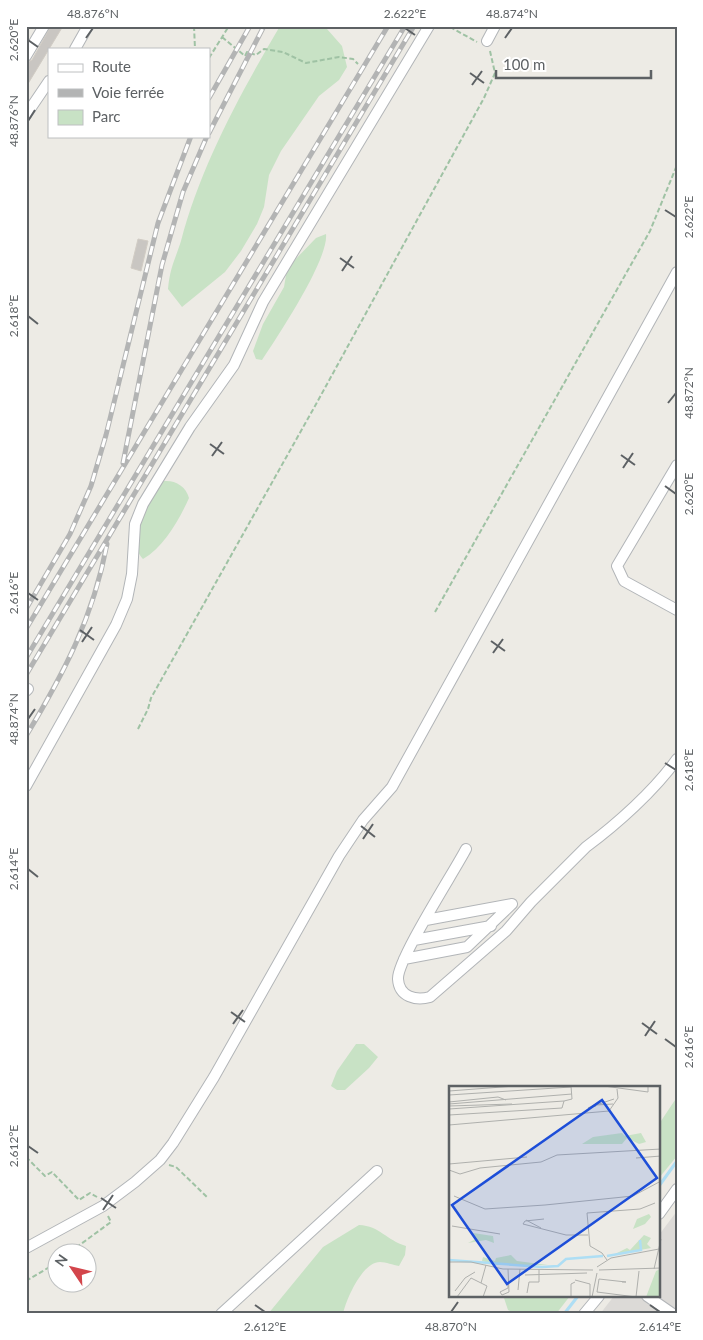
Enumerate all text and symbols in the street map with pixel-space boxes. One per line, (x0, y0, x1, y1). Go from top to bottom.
text: 48.876°N (67, 6, 119, 21)
text: 2.622°E (384, 6, 426, 21)
text: 48.874°N (486, 6, 538, 21)
text: 2.620°E (6, 19, 21, 61)
legend (48, 48, 210, 138)
scale bar (496, 48, 650, 80)
text: 100 m (503, 55, 545, 73)
text: Route (92, 57, 131, 75)
text: Voie ferrée (92, 83, 164, 101)
text: 48.876°N (6, 95, 21, 147)
text: Parc (92, 107, 121, 125)
text: 2.622°E (681, 196, 696, 238)
text: 2.618°E (6, 295, 21, 337)
text: 48.872°N (681, 367, 696, 419)
text: 2.620°E (681, 473, 696, 515)
text: 2.616°E (6, 572, 21, 614)
text: 48.874°N (6, 693, 21, 745)
text: 2.618°E (681, 749, 696, 791)
text: 2.614°E (6, 848, 21, 890)
text: 2.616°E (681, 1026, 696, 1068)
inset map (449, 1086, 660, 1298)
text: 2.612°E (6, 1125, 21, 1167)
north arrow (48, 1242, 98, 1292)
text: N (51, 1251, 71, 1270)
text: 2.612°E (244, 1319, 286, 1334)
text: 48.870°N (425, 1319, 477, 1334)
text: 2.614°E (639, 1319, 681, 1334)

